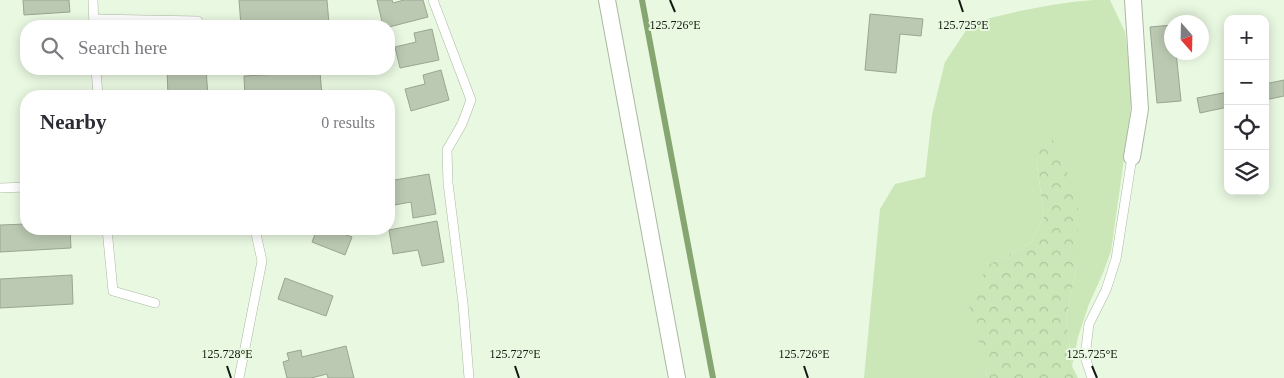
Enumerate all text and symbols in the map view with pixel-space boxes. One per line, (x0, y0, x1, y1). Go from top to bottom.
north arrow (1164, 15, 1209, 60)
map controls (1224, 15, 1269, 195)
button: + (1224, 15, 1269, 60)
text: 125.726°E (649, 18, 701, 32)
text: 125.725°E (937, 18, 989, 32)
search box (20, 20, 395, 75)
icon: search (38, 34, 66, 62)
text: Search here (78, 37, 167, 58)
button: − (1224, 60, 1269, 105)
button: locate (1224, 105, 1269, 150)
text: Nearby (40, 110, 107, 134)
text: 0 results (321, 114, 375, 131)
button: layers (1224, 150, 1269, 195)
text: 125.728°E (201, 347, 253, 361)
text: 125.727°E (489, 347, 541, 361)
text: 125.726°E (778, 347, 830, 361)
text: 125.725°E (1066, 347, 1118, 361)

